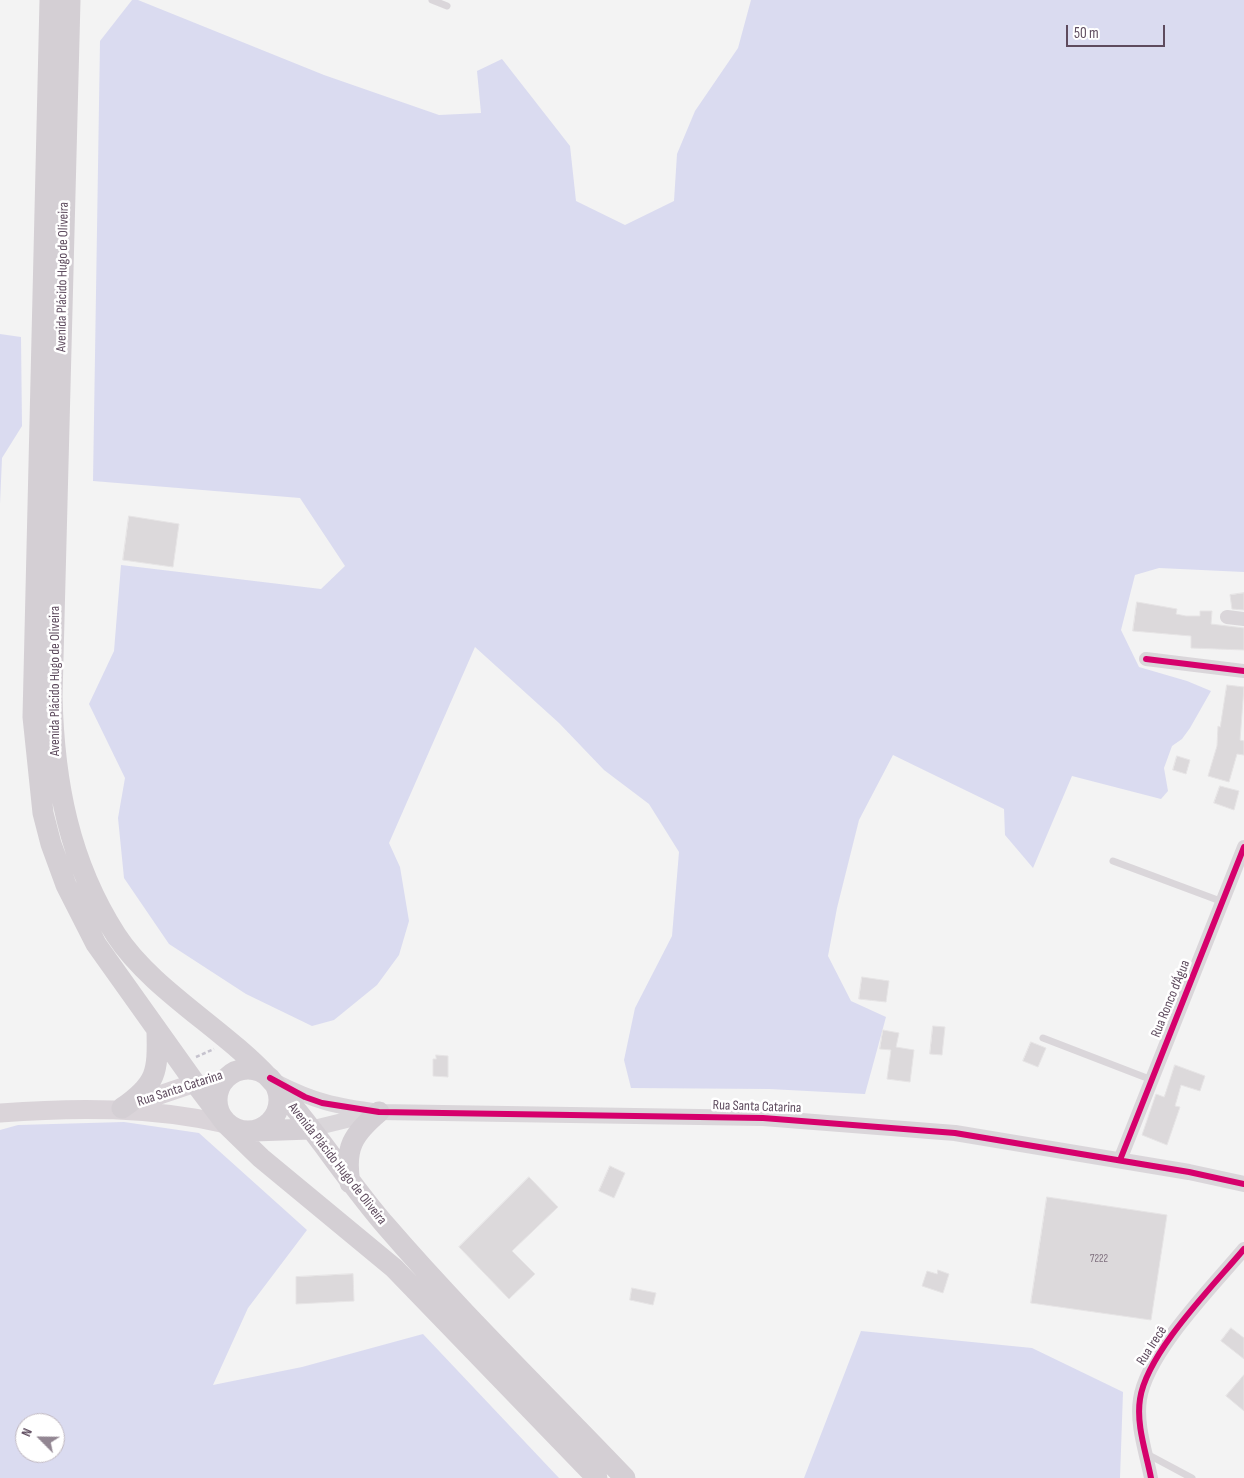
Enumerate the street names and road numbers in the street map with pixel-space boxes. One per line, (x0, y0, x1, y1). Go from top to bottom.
street label: Avenida Plácido Hugo de Oliveira (53, 202, 73, 352)
street label: Avenida Plácido Hugo de Oliveira (47, 606, 63, 756)
street label: Rua Ronco d’Água (1148, 958, 1194, 1040)
street label: Rua Santa Catarina (135, 1067, 225, 1111)
street label: Rua Santa Catarina (712, 1097, 802, 1117)
street label: Avenida Plácido Hugo de Oliveira (284, 1100, 390, 1228)
street label: Rua Irecê (1133, 1323, 1171, 1369)

